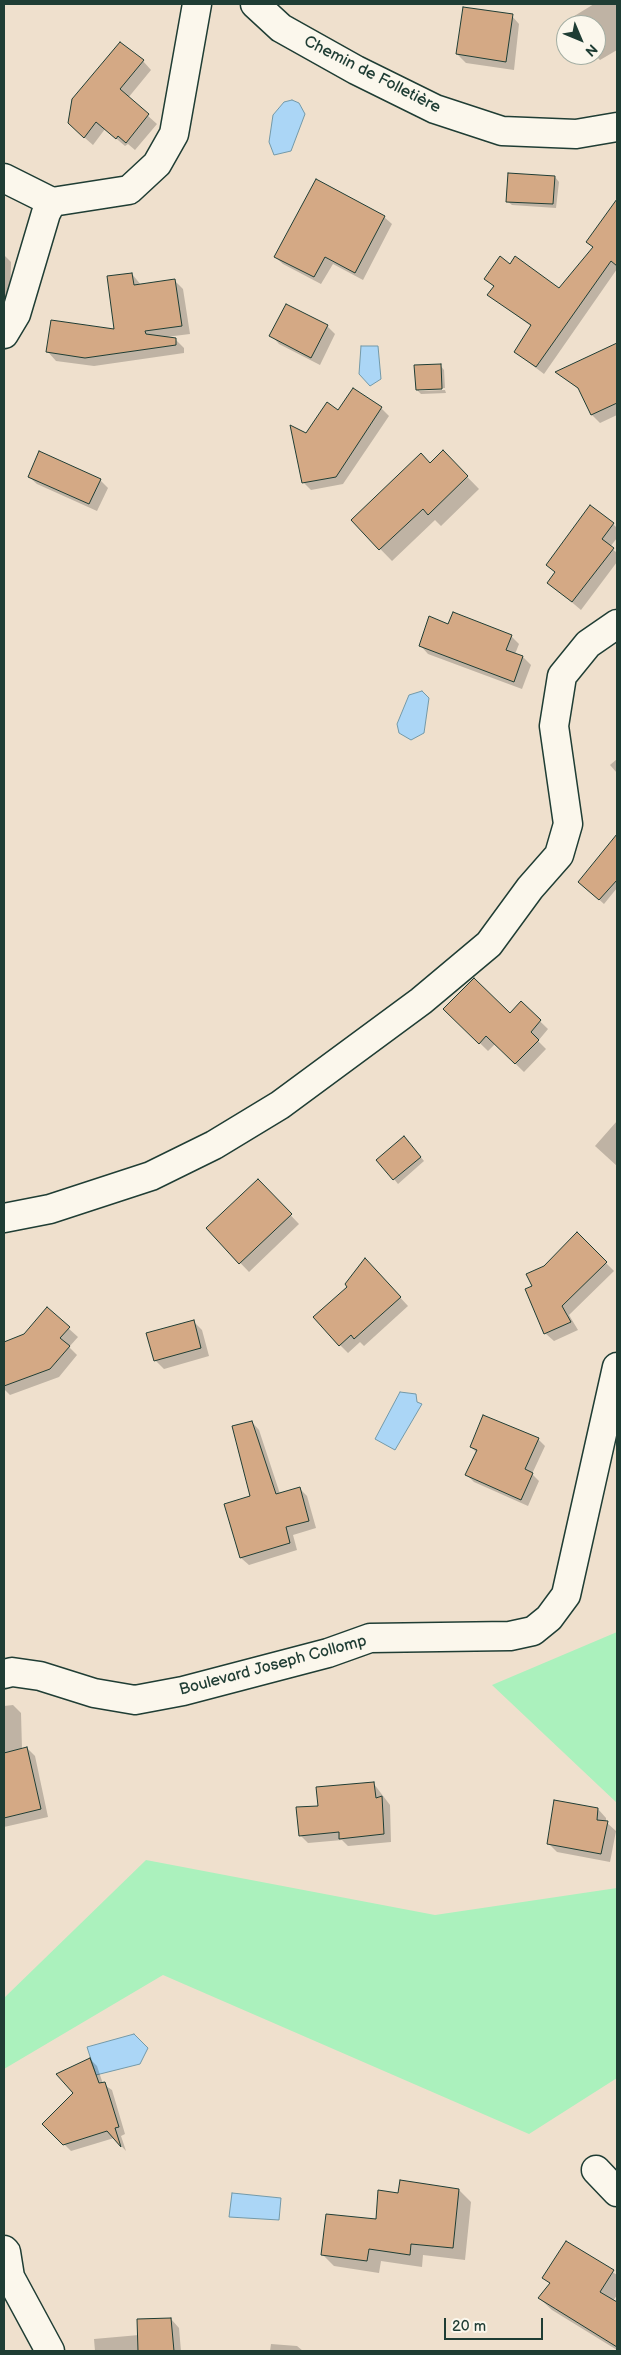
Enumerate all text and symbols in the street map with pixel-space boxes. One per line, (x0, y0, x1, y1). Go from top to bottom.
north arrow (556, 15, 606, 65)
street label: Chemin de Folletière (300, 32, 444, 118)
text: N (582, 41, 601, 60)
street label: Boulevard Joseph Collomp (177, 1632, 369, 1700)
scale bar (446, 2308, 545, 2340)
text: 20 m (452, 2317, 486, 2336)

